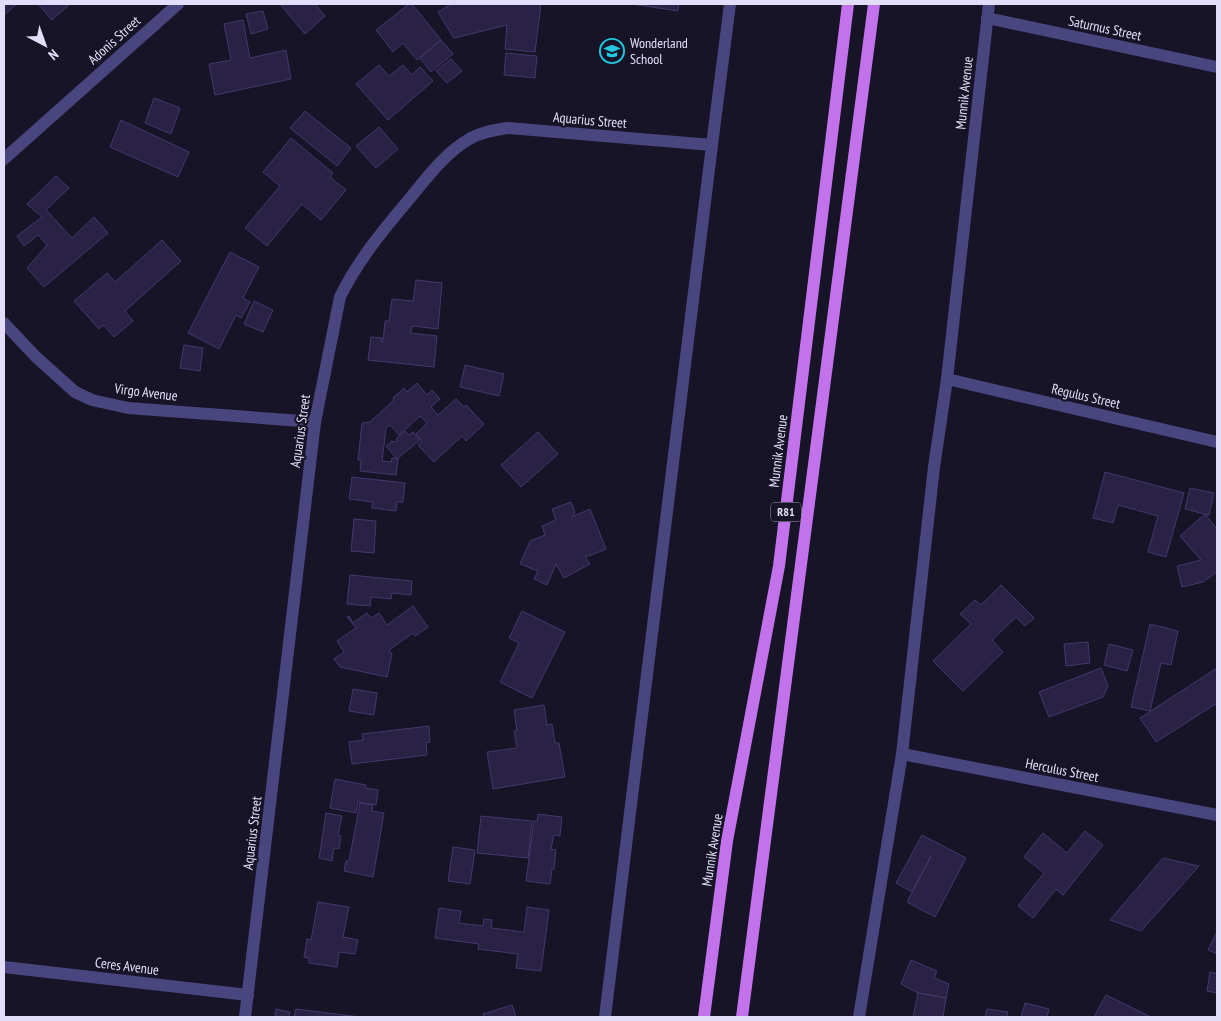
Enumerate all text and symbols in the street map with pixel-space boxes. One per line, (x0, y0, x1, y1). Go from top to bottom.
street label: Saturnus Street (1067, 11, 1143, 45)
street label: Adonis Street (84, 12, 144, 68)
north arrow (20, 20, 70, 70)
place label: Wonderland School (630, 34, 688, 68)
school or university icon: Wonderland School (599, 38, 625, 64)
text: N (45, 46, 62, 64)
street label: Munnik Avenue (951, 55, 977, 130)
street label: Aquarius Street (552, 108, 628, 132)
street label: Virgo Avenue (112, 379, 179, 405)
street label: Regulus Street (1050, 379, 1122, 413)
street label: Aquarius Street (286, 393, 314, 469)
street label: Munnik Avenue (765, 413, 791, 489)
road number: R81 (771, 502, 801, 522)
street label: Herculus Street (1024, 754, 1100, 786)
street label: Aquarius Street (239, 795, 265, 871)
street label: Munnik Avenue (697, 812, 727, 888)
street label: Ceres Avenue (94, 953, 160, 979)

